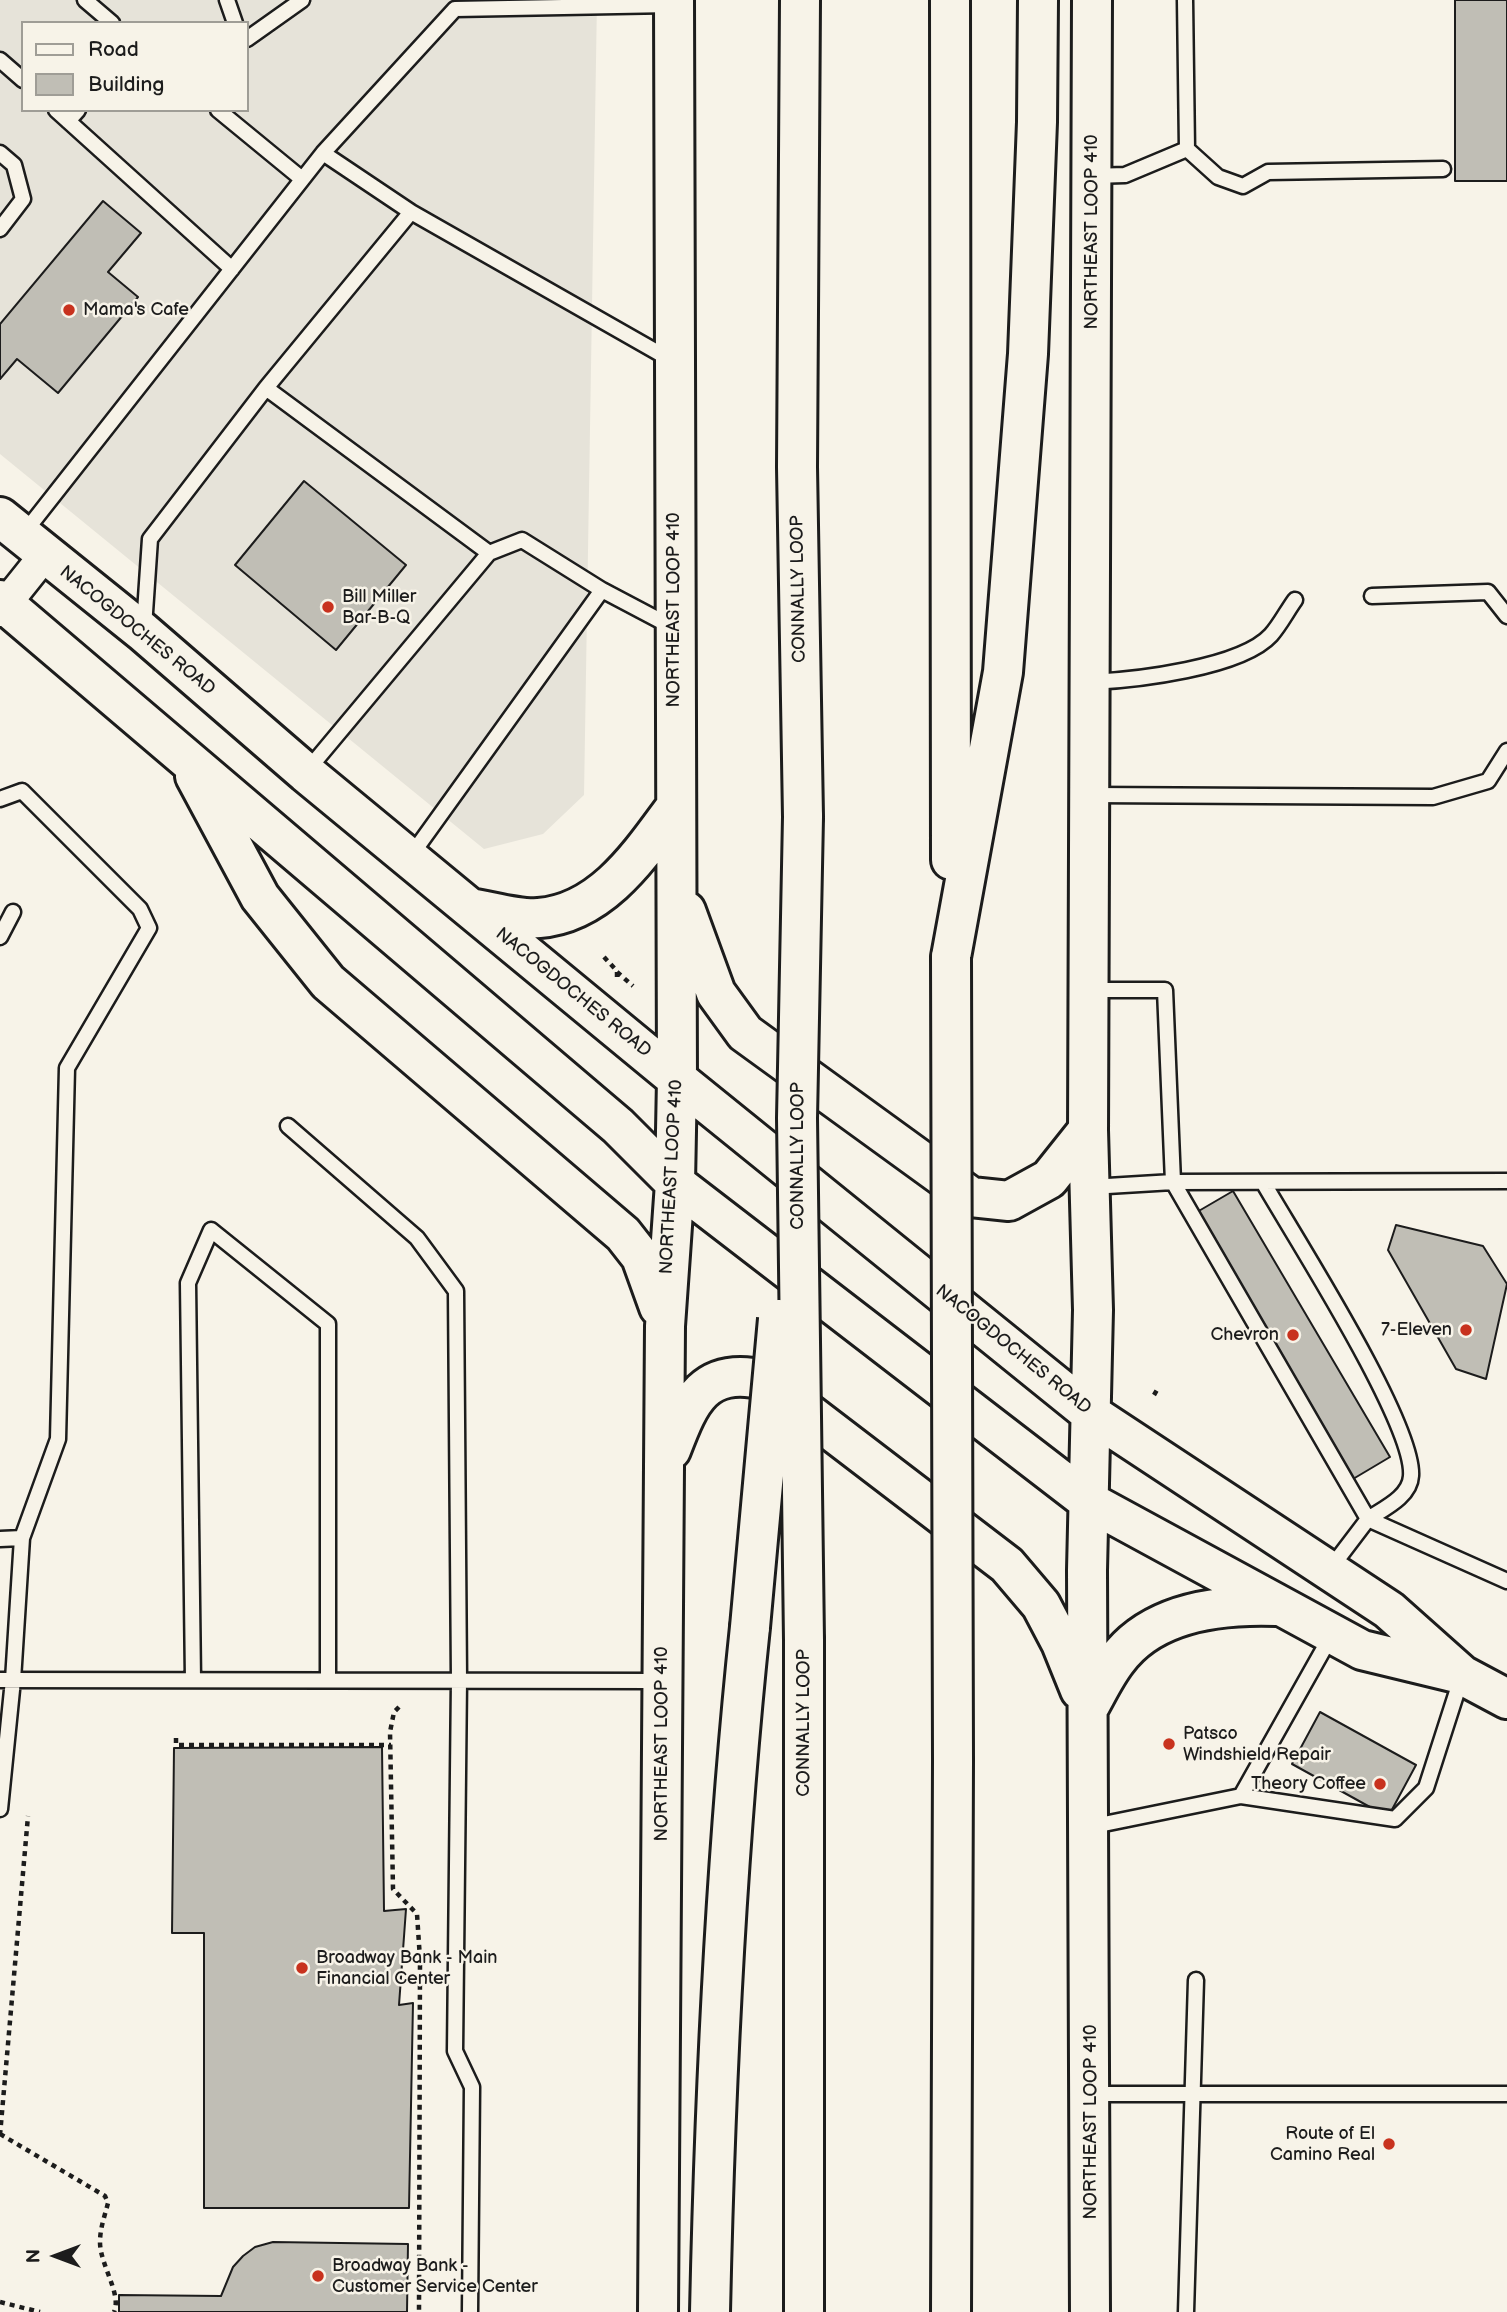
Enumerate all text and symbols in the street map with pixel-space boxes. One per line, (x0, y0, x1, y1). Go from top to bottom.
legend (21, 21, 248, 112)
text: Road (88, 37, 139, 62)
text: Building (88, 72, 164, 97)
street label: NORTHEAST LOOP 410 (1081, 135, 1103, 329)
place label: Mama's Cafe (83, 299, 189, 321)
marker: Mama's Cafe (61, 302, 77, 318)
street label: NORTHEAST LOOP 410 (663, 513, 685, 707)
street label: CONNALLY LOOP (787, 515, 811, 663)
street label: NACOGDOCHES ROAD (55, 562, 219, 700)
place label: Bill Miller Bar-B-Q (342, 586, 416, 628)
marker: Bill Miller Bar-B-Q (320, 599, 336, 615)
street label: NACOGDOCHES ROAD (491, 924, 655, 1062)
street label: NORTHEAST LOOP 410 (656, 1079, 688, 1275)
street label: CONNALLY LOOP (787, 1082, 809, 1230)
street label: NACOGDOCHES ROAD (931, 1281, 1095, 1419)
place label: 7-Eleven (1381, 1319, 1452, 1341)
marker: 7-Eleven (1458, 1322, 1474, 1338)
place label: Chevron (1211, 1324, 1279, 1346)
marker: Chevron (1285, 1327, 1301, 1343)
street label: NORTHEAST LOOP 410 (651, 1647, 673, 1841)
street label: CONNALLY LOOP (793, 1649, 815, 1797)
place label: Patsco Windshield Repair (1183, 1723, 1331, 1766)
marker: Patsco Windshield Repair (1161, 1736, 1177, 1752)
place label: Theory Coffee (1251, 1773, 1366, 1795)
marker: Theory Coffee (1372, 1776, 1388, 1792)
place label: Broadway Bank - Main Financial Center (316, 1947, 498, 1990)
marker: Broadway Bank - Main Financial Center (294, 1960, 310, 1976)
street label: NORTHEAST LOOP 410 (1080, 2025, 1102, 2219)
place label: Route of El Camino Real (1270, 2123, 1375, 2166)
marker: Route of El Camino Real (1381, 2136, 1397, 2152)
north arrow (21, 2221, 91, 2291)
text: N (23, 2249, 46, 2263)
place label: Broadway Bank - Customer Service Center (332, 2255, 538, 2298)
marker: Broadway Bank - Customer Service Center (310, 2268, 326, 2284)

